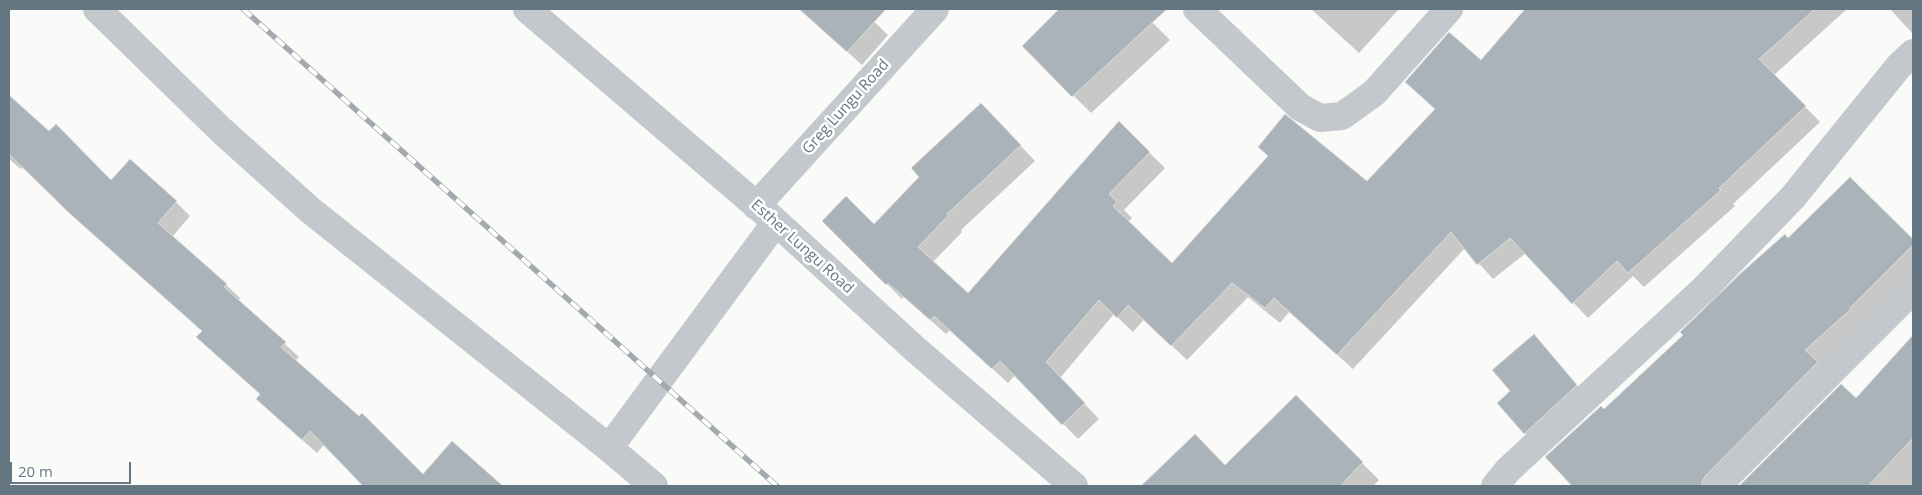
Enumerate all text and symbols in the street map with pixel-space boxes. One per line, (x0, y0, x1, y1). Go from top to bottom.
street label: Greg Lungu Road (799, 56, 893, 158)
street label: Esther Lungu Road (747, 196, 857, 298)
scale bar (12, 452, 134, 484)
text: 20 m (18, 461, 53, 481)

